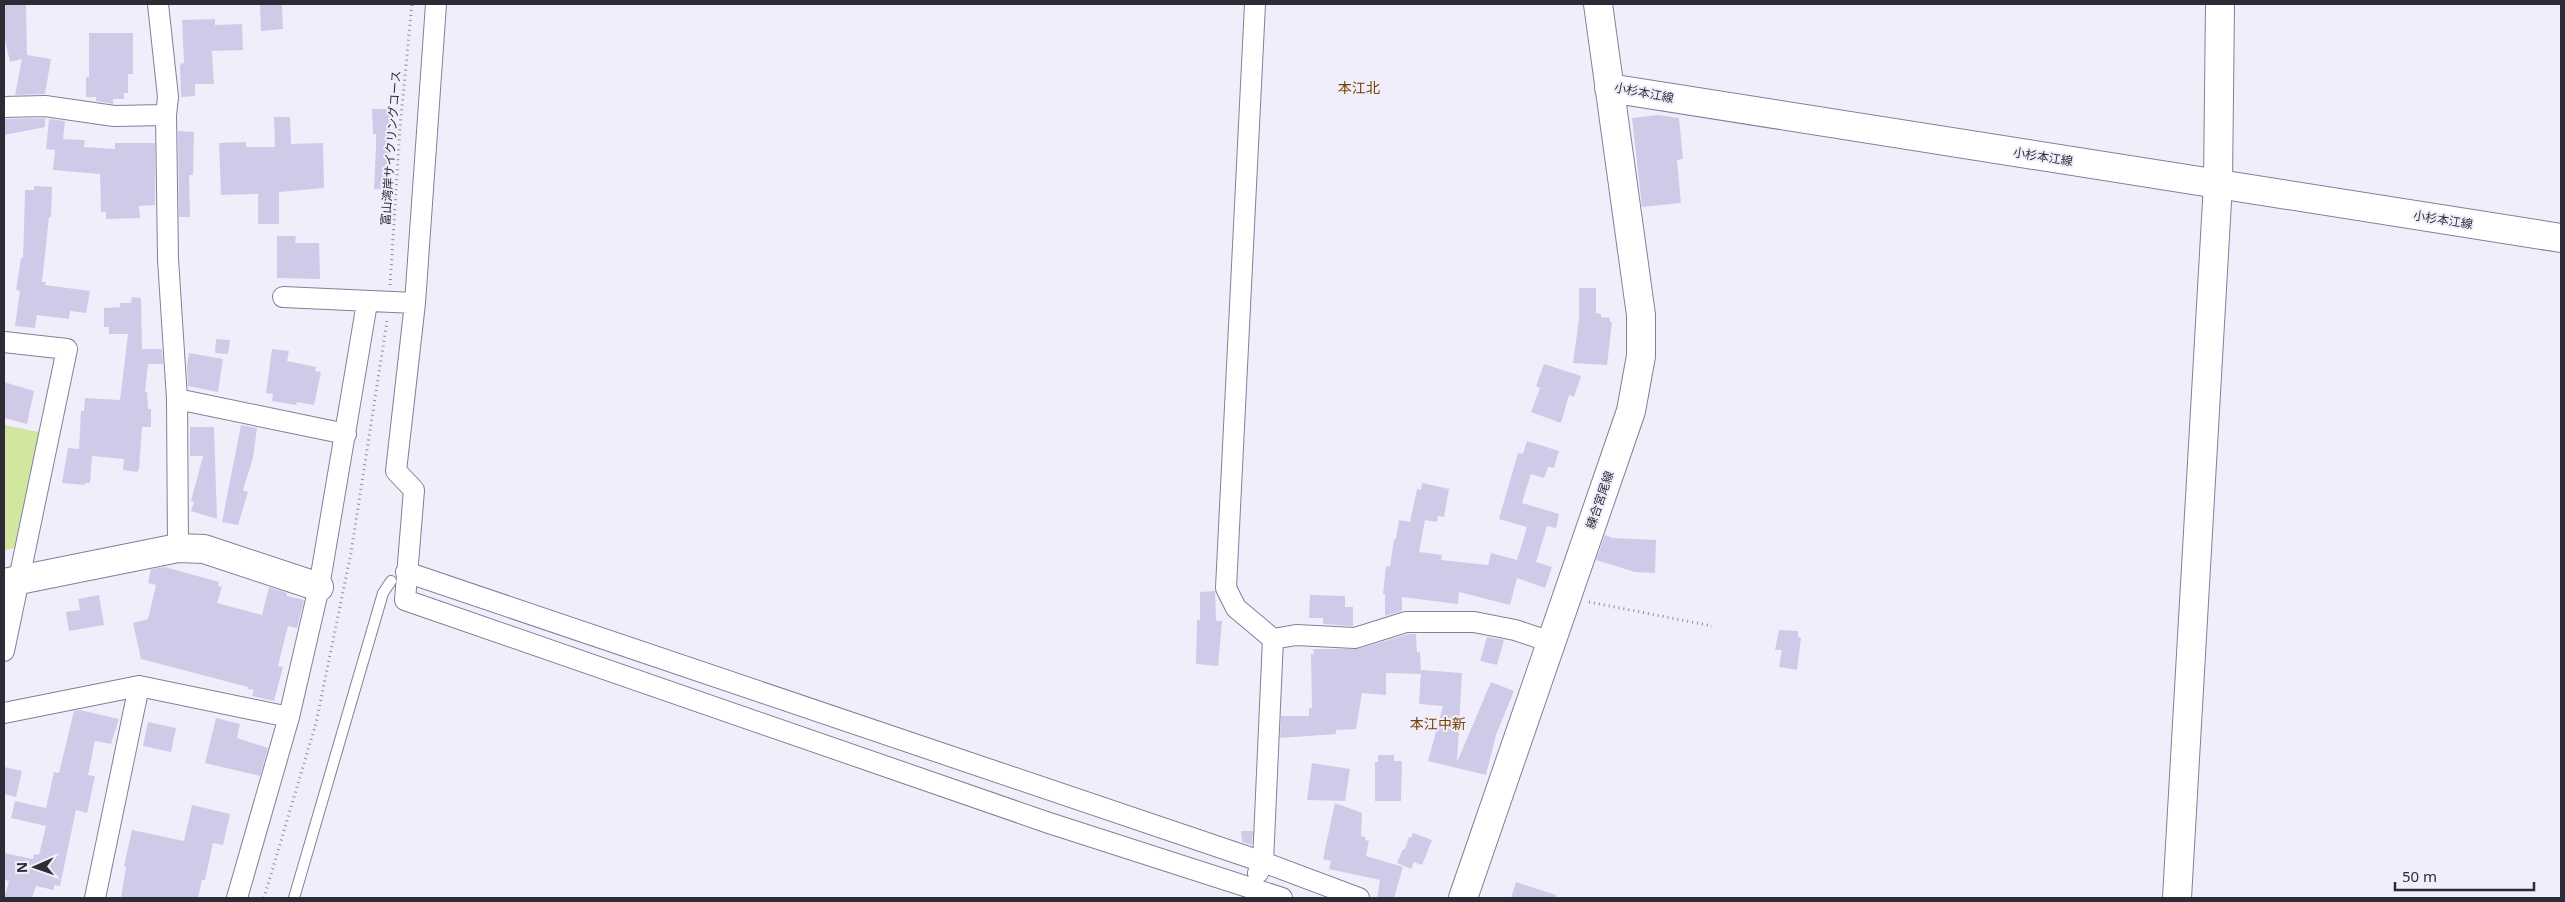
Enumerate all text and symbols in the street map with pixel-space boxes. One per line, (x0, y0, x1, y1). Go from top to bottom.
street label: 富山湾岸サイクリングコース (377, 70, 404, 226)
district label: 本江北 (1338, 78, 1380, 97)
street label: 小杉本江線 (1613, 78, 1675, 107)
street label: 小杉本江線 (2012, 143, 2074, 170)
street label: 小杉本江線 (2412, 206, 2474, 233)
street label: 練合宮尾線 (1582, 469, 1617, 531)
district label: 本江中新 (1410, 714, 1466, 733)
north arrow (10, 842, 60, 892)
scale bar (2395, 860, 2534, 892)
text: N (12, 861, 31, 873)
text: 50 m (2402, 866, 2437, 886)

